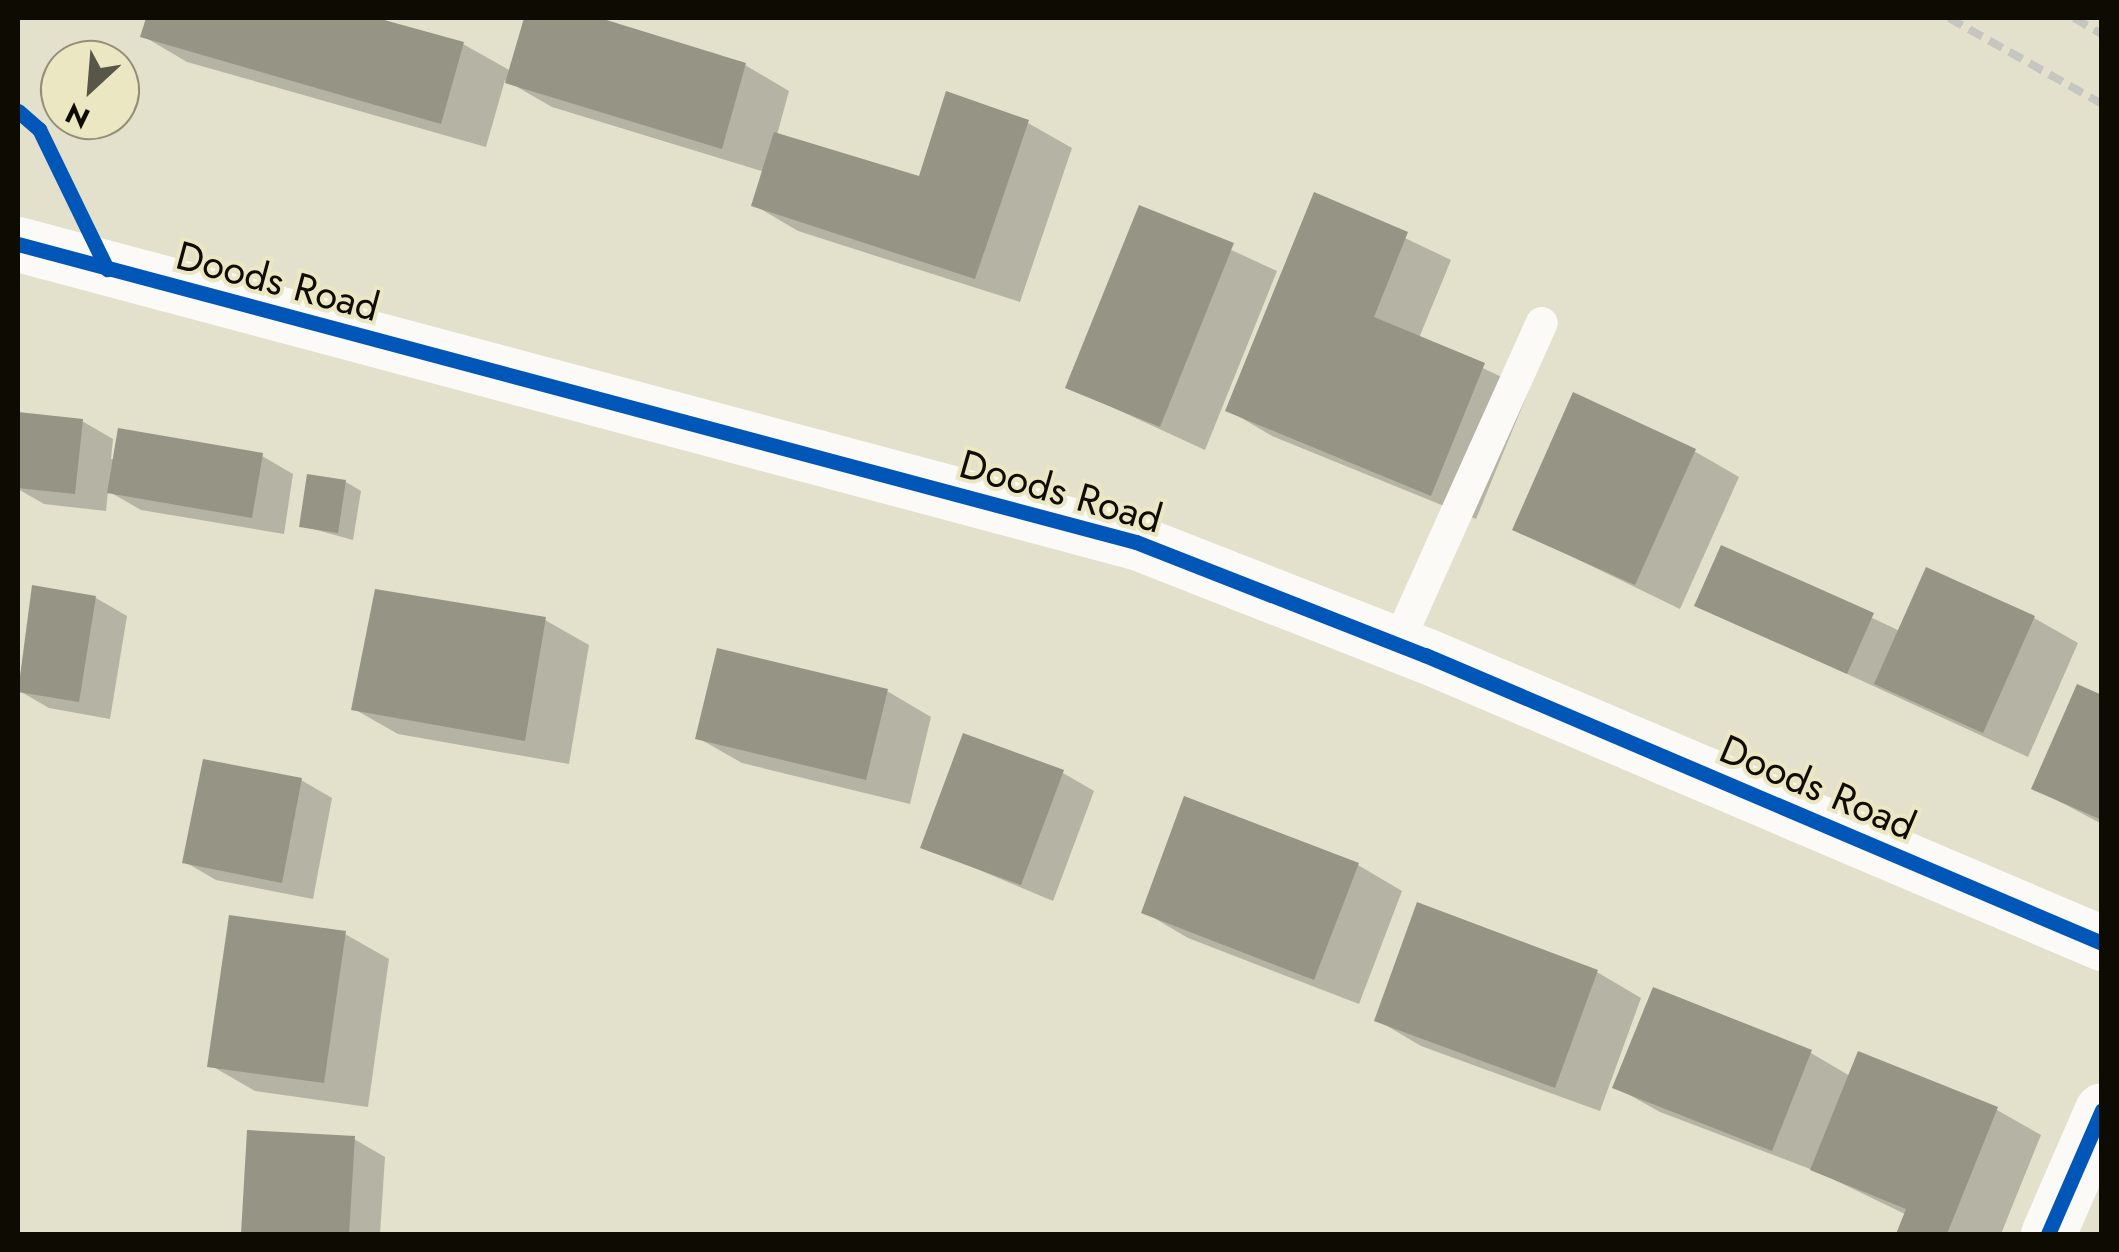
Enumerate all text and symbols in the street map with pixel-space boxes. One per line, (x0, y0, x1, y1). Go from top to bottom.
north arrow (40, 40, 140, 140)
text: N (59, 92, 96, 139)
street label: Doods Road (171, 231, 385, 331)
street label: Doods Road (954, 439, 1168, 543)
street label: Doods Road (1713, 724, 1923, 850)

